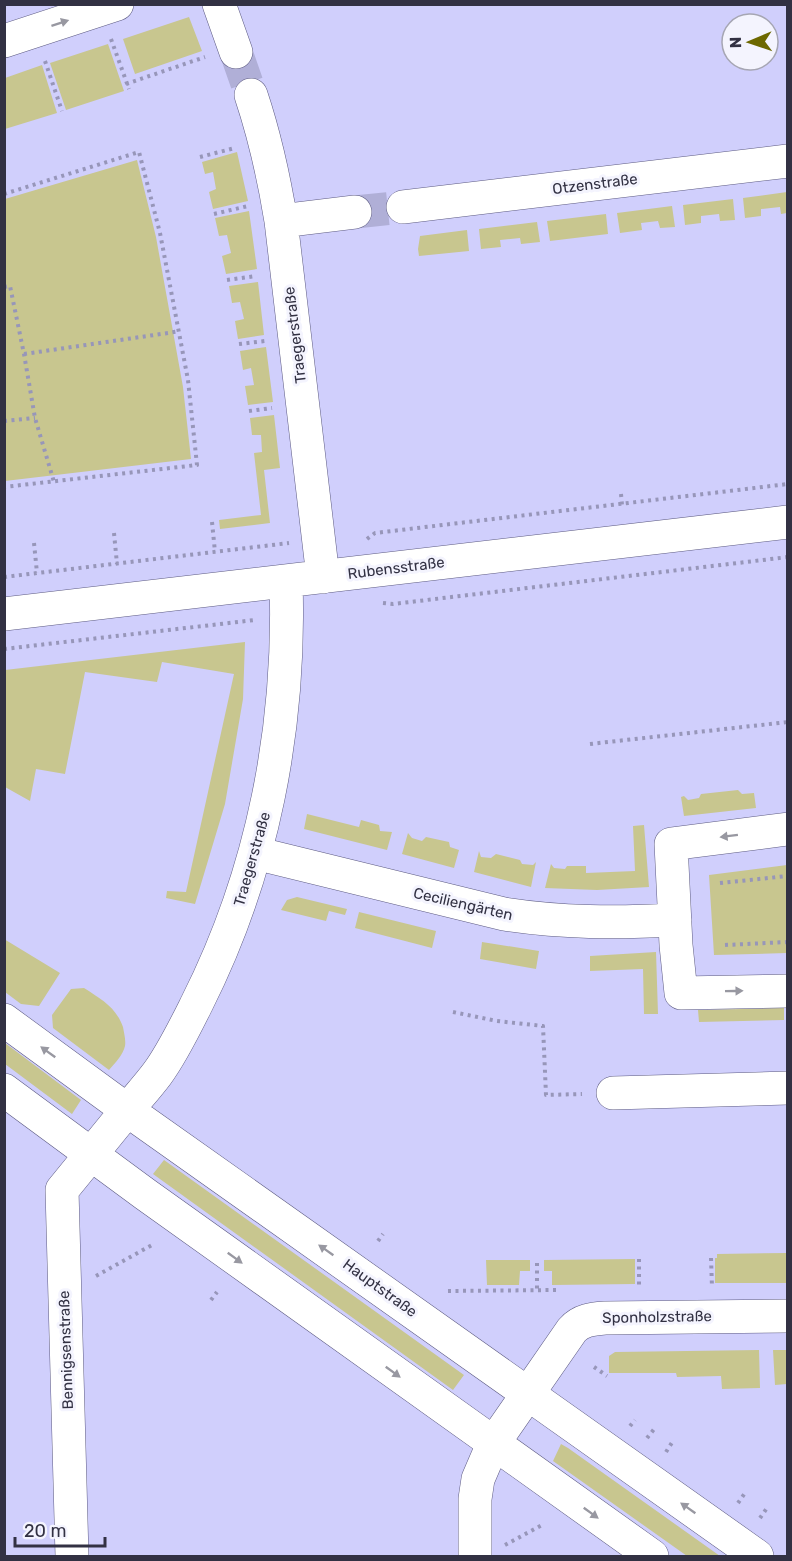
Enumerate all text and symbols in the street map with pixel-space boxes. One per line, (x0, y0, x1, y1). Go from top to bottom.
north arrow (720, 12, 780, 72)
one-way arrow (51, 18, 69, 27)
text: N (726, 36, 745, 49)
street label: Otzenstraße (551, 170, 639, 198)
street label: Traegerstraße (280, 286, 310, 384)
street label: Rubensstraße (347, 553, 445, 583)
street label: Traegerstraße (230, 810, 274, 908)
one-way arrow (720, 831, 739, 841)
street label: Ceciliengärten (412, 884, 514, 924)
one-way arrow (725, 987, 744, 996)
one-way arrow (41, 1046, 57, 1058)
one-way arrow (318, 1244, 334, 1256)
one-way arrow (226, 1252, 242, 1264)
street label: Hauptstraße (339, 1255, 421, 1321)
street label: Bennigsenstraße (55, 1290, 77, 1410)
street label: Sponholzstraße (602, 1307, 712, 1327)
one-way arrow (384, 1366, 400, 1378)
one-way arrow (681, 1502, 697, 1514)
one-way arrow (583, 1507, 599, 1519)
scale bar (15, 1510, 105, 1548)
text: 20 m (24, 1520, 66, 1542)

